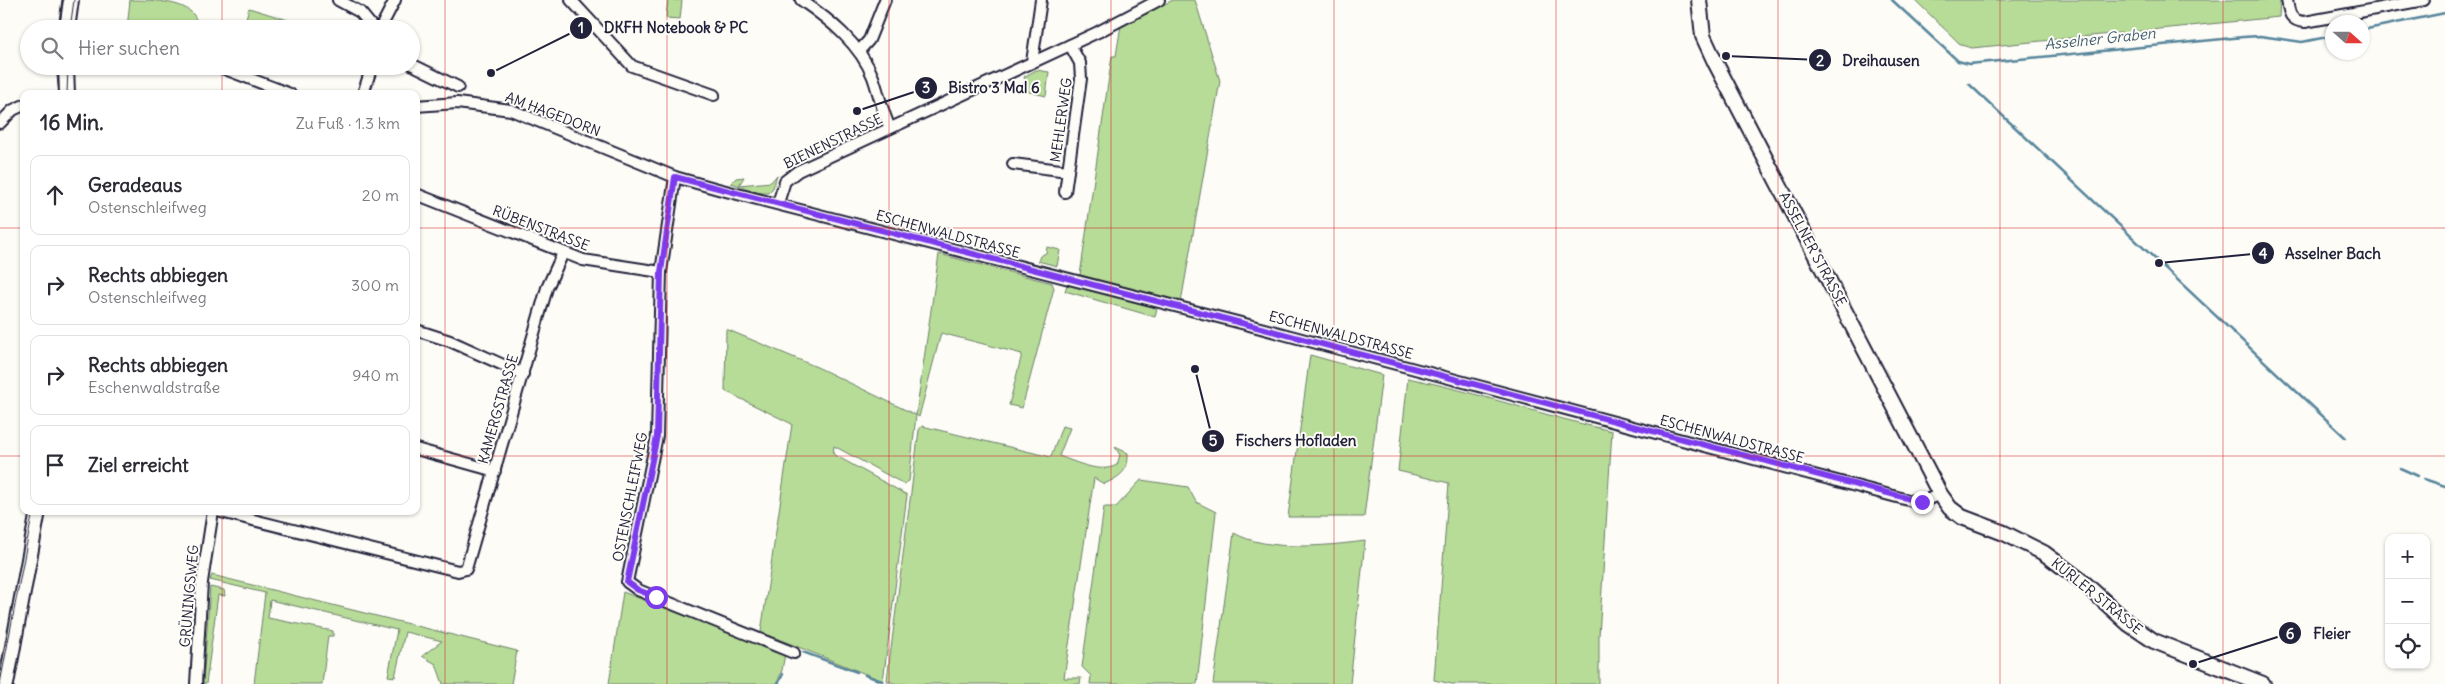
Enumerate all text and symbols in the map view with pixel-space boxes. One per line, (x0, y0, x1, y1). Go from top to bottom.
callout: DKFH Notebook & PC (569, 13, 758, 43)
north arrow (2325, 15, 2370, 60)
text: 1 (578, 18, 584, 37)
text: DKFH Notebook & PC (604, 18, 748, 37)
search box (20, 20, 420, 75)
water label: Asselner Graben (2043, 23, 2157, 54)
icon: search (38, 34, 66, 62)
text: Hier suchen (78, 36, 180, 60)
callout: Dreihausen (1807, 45, 1930, 75)
text: 2 (1816, 51, 1824, 70)
text: Dreihausen (1842, 51, 1920, 70)
callout: Bistro 3 Mal 6 (914, 73, 1050, 103)
street label: MEHLERWEG (1046, 77, 1076, 163)
text: 3 (922, 78, 930, 97)
text: Bistro 3 Mal 6 (948, 78, 1040, 97)
street label: AM HAGEDORN (503, 88, 603, 140)
text: 16 Min. (40, 109, 104, 136)
street label: BIENENSTRASSE (781, 109, 885, 173)
text: Zu Fuß · 1.3 km (296, 113, 400, 133)
text: Geradeaus (88, 173, 182, 197)
icon: ahead (41, 181, 69, 209)
text: 20 m (362, 185, 399, 205)
street label: ASSELNER STRASSE (1775, 189, 1851, 309)
text: Ostenschleifweg (88, 197, 207, 217)
street label: RÜBENSTRASSE (490, 201, 592, 255)
street label: ESCHENWALDSTRASSE (874, 206, 1022, 262)
callout: Asselner Bach (2251, 238, 2391, 268)
text: 4 (2259, 244, 2268, 263)
text: Asselner Bach (2285, 244, 2381, 263)
text: Rechts abbiegen (88, 263, 228, 287)
icon: right (41, 271, 69, 299)
text: 300 m (351, 275, 399, 295)
text: Ostenschleifweg (88, 287, 207, 307)
street label: ESCHENWALDSTRASSE (1267, 307, 1415, 363)
street label: KAMERGSTRASSE (474, 352, 522, 466)
text: Rechts abbiegen (88, 353, 228, 377)
icon: right (41, 361, 69, 389)
text: 940 m (352, 365, 399, 385)
text: Eschenwaldstraße (88, 377, 220, 397)
street label: ESCHENWALDSTRASSE (1658, 411, 1806, 467)
callout: Fischers Hofladen (1200, 426, 1366, 456)
street label: OSTENSCHLEIFWEG (609, 431, 651, 563)
text: 5 (1209, 431, 1218, 450)
text: Fischers Hofladen (1236, 431, 1357, 450)
icon: arrive (41, 451, 69, 479)
text: Ziel erreicht (88, 453, 189, 477)
route end (1911, 491, 1934, 514)
map controls (2385, 534, 2430, 669)
button: + (2385, 534, 2430, 579)
street label: GRÜNINGSWEG (176, 544, 202, 648)
street label: KURLER STRASSE (2048, 554, 2146, 638)
button: − (2385, 579, 2430, 624)
route start (645, 586, 668, 609)
callout: Fleier (2278, 618, 2360, 648)
text: 6 (2286, 624, 2295, 643)
text: Fleier (2313, 624, 2352, 643)
button: locate (2385, 624, 2430, 669)

